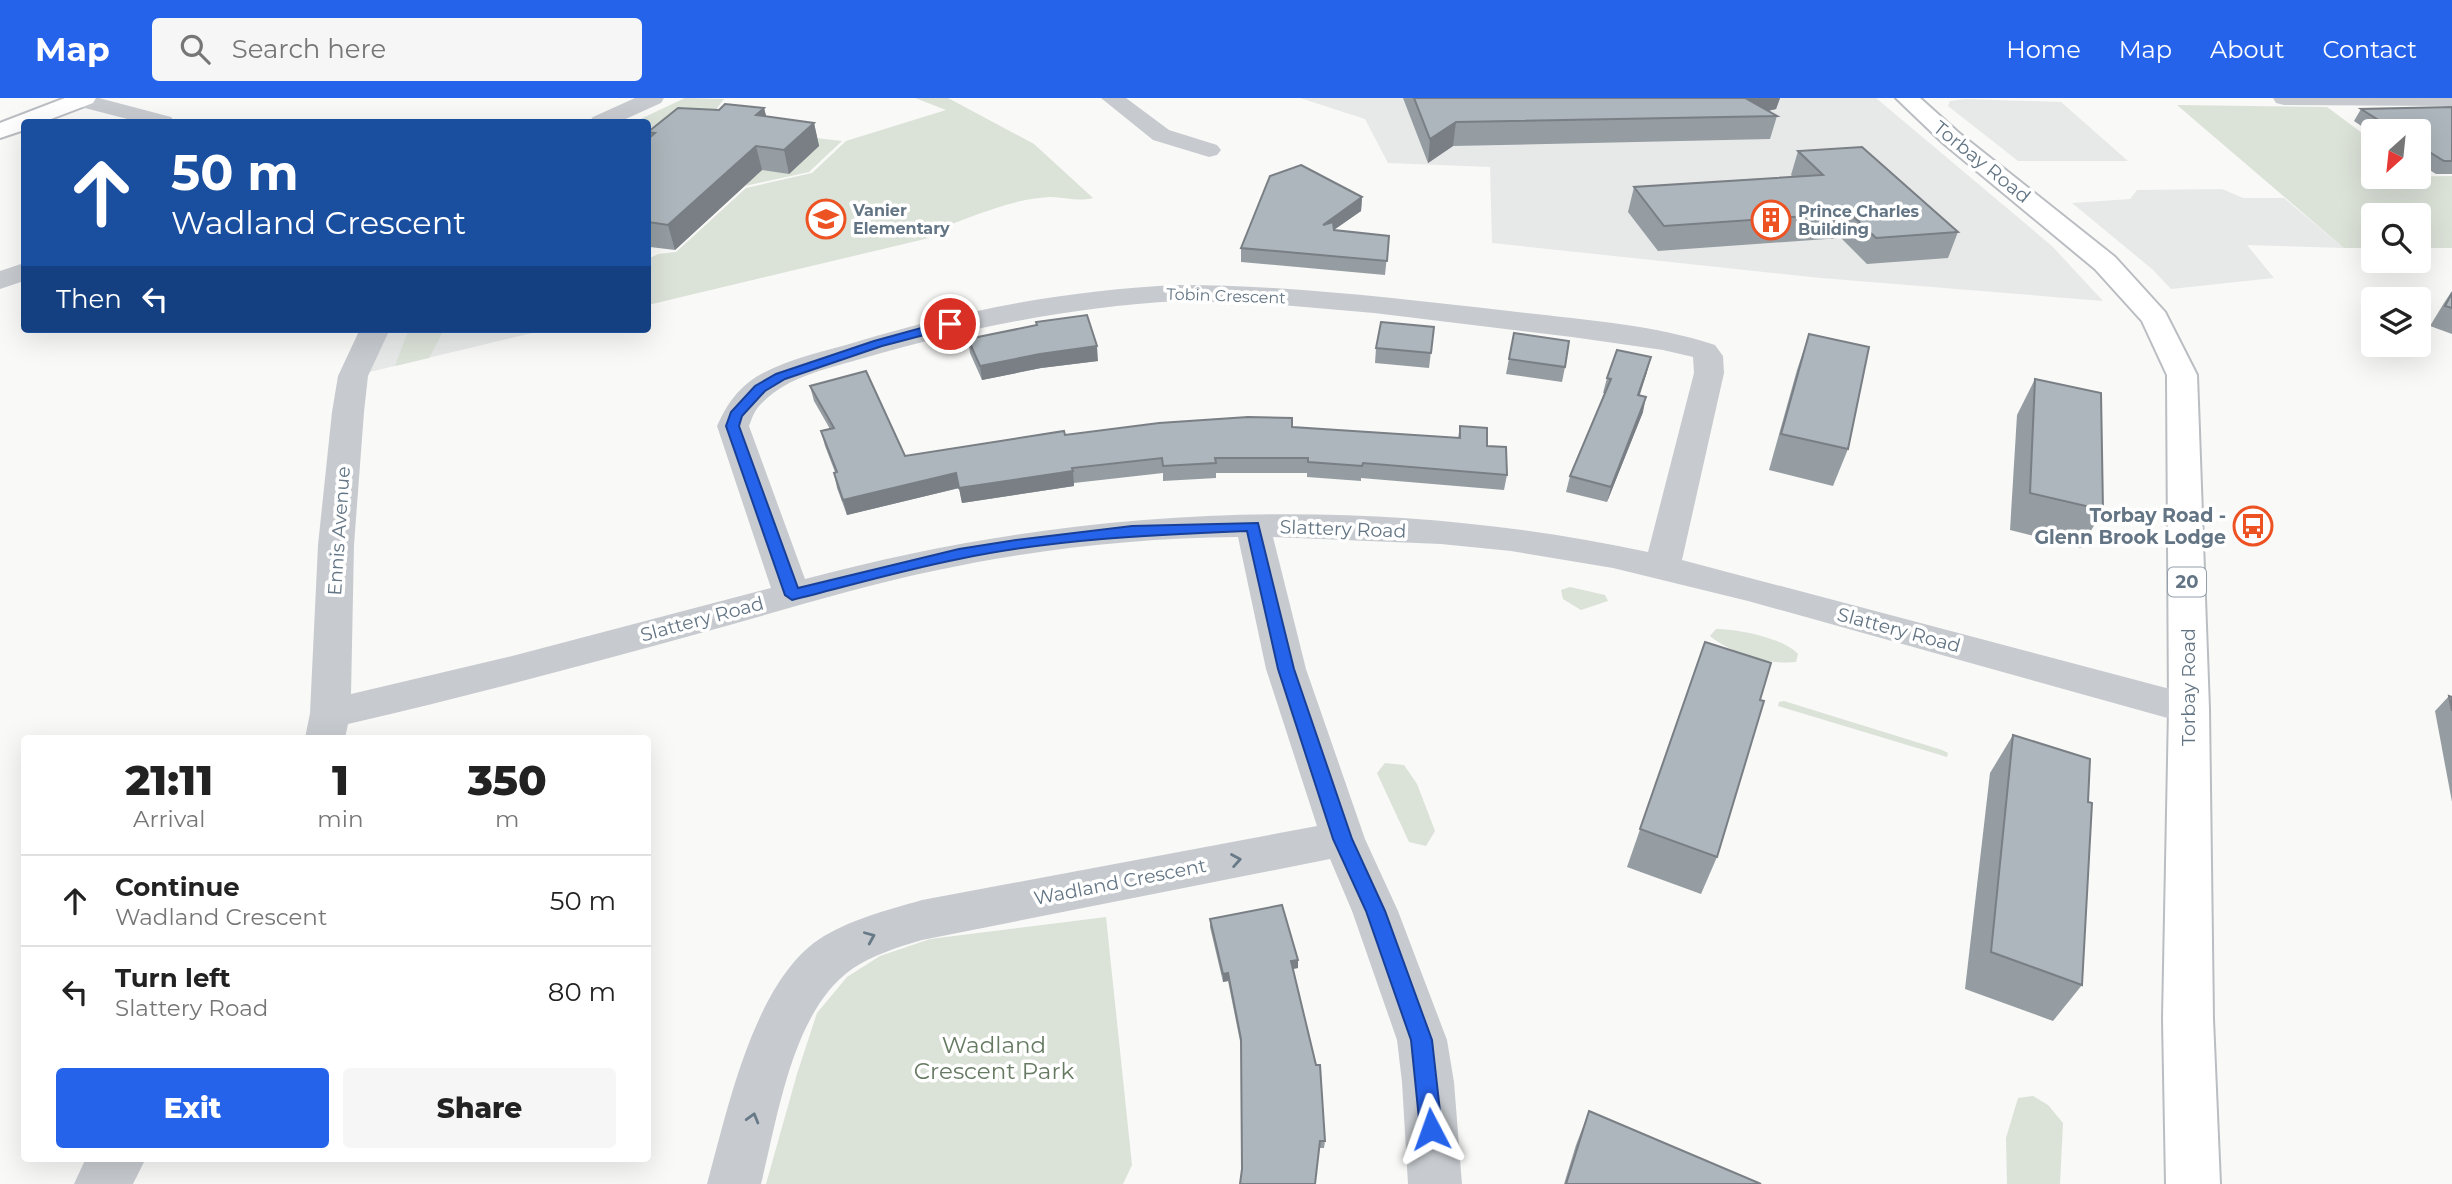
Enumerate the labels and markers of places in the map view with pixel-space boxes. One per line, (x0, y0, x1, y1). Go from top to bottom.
school or university icon: Vanier Elementary (805, 198, 847, 240)
building icon: Prince Charles Building (1750, 199, 1792, 241)
place label: Vanier Elementary (852, 201, 950, 238)
place label: Prince Charles Building (1798, 202, 1920, 239)
pin (920, 294, 980, 354)
place label: Torbay Road - Glenn Brook Lodge (2034, 504, 2226, 549)
bus stop icon: Torbay Road - Glenn Brook Lodge (2232, 505, 2274, 547)

